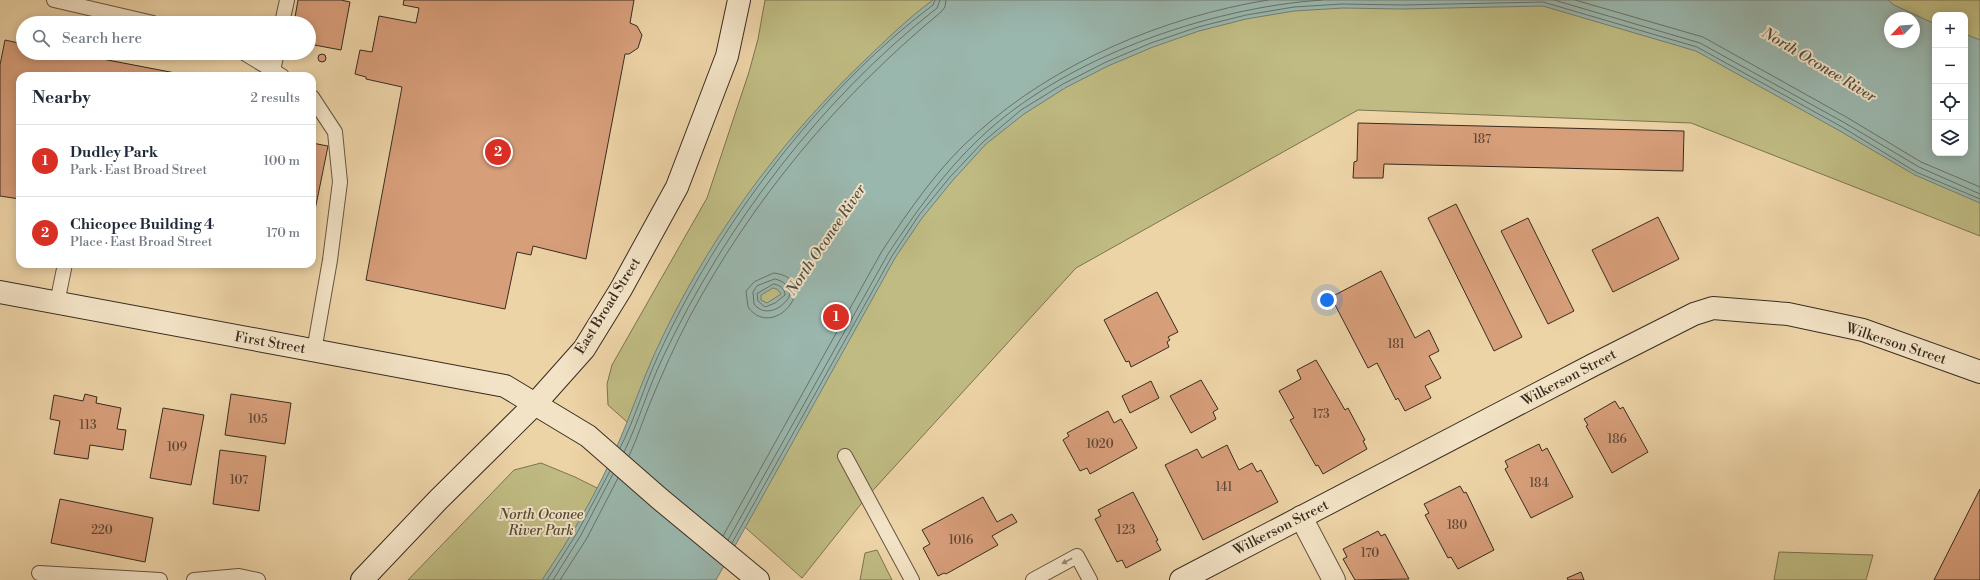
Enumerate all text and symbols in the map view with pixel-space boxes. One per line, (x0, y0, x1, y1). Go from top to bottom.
north arrow (1884, 12, 1920, 48)
map controls (1932, 12, 1968, 156)
button: + (1932, 12, 1968, 48)
search box (16, 16, 316, 60)
water label: North Oconee River (1758, 23, 1880, 107)
icon: search (30, 27, 52, 49)
text: Search here (62, 29, 142, 48)
button: − (1932, 48, 1968, 84)
button: locate (1932, 84, 1968, 120)
text: Nearby (32, 87, 91, 109)
text: 2 results (251, 90, 300, 106)
button: layers (1932, 120, 1968, 156)
house number: 187 (1473, 132, 1491, 147)
pin: 2 (485, 137, 511, 167)
text: Dudley Park (70, 143, 158, 162)
text: 1 (42, 153, 48, 169)
text: 100 m (264, 153, 300, 169)
text: Park · East Broad Street (70, 162, 207, 178)
water label: North Oconee River (781, 180, 871, 300)
text: Chicopee Building 4 (70, 215, 214, 234)
text: 2 (41, 225, 49, 241)
text: 170 m (266, 225, 300, 241)
text: Place · East Broad Street (70, 234, 212, 250)
street label: East Broad Street (571, 254, 645, 358)
your location (1317, 290, 1337, 310)
pin: 1 (823, 302, 849, 332)
street label: Wilkerson Street (1843, 319, 1949, 369)
street label: First Street (233, 328, 307, 358)
house number: 181 (1387, 337, 1405, 352)
street label: Wilkerson Street (1518, 345, 1619, 411)
house number: 173 (1312, 407, 1330, 422)
house number: 105 (248, 412, 268, 427)
house number: 113 (79, 418, 97, 433)
house number: 186 (1607, 432, 1627, 447)
house number: 1020 (1086, 437, 1114, 452)
house number: 109 (167, 440, 187, 455)
house number: 107 (230, 473, 248, 488)
house number: 184 (1529, 476, 1549, 491)
house number: 141 (1215, 480, 1233, 495)
street label: Wilkerson Street (1229, 496, 1332, 560)
park label: North Oconee River Park (498, 506, 584, 540)
house number: 180 (1447, 518, 1467, 533)
house number: 220 (91, 523, 113, 538)
house number: 123 (1117, 523, 1136, 538)
house number: 1016 (949, 533, 973, 548)
house number: 170 (1361, 546, 1379, 561)
one-way arrow (1061, 558, 1073, 565)

